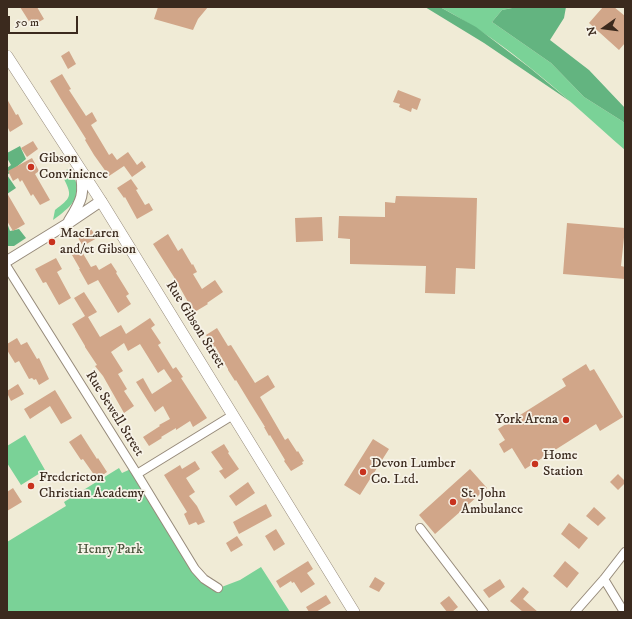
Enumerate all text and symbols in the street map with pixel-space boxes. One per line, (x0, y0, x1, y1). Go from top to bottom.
scale bar (10, 8, 80, 34)
north arrow (584, 8, 624, 48)
text: 50 m (15, 15, 39, 30)
text: N (584, 25, 600, 37)
place label: Gibson Convinience (39, 151, 108, 184)
marker: Gibson Convinience (26, 162, 36, 172)
place label: MacLaren and/et Gibson (60, 226, 136, 258)
marker: MacLaren and/et Gibson (47, 237, 57, 247)
street label: Rue Gibson Street (161, 278, 229, 372)
street label: Rue Sewell Street (81, 368, 147, 460)
place label: York Arena (495, 412, 558, 428)
marker: York Arena (561, 415, 571, 425)
place label: Home Station (543, 448, 583, 480)
place label: Devon Lumber Co. Ltd. (371, 456, 455, 488)
marker: Home Station (530, 459, 540, 469)
marker: Devon Lumber Co. Ltd. (358, 467, 368, 477)
place label: Fredericton Christian Academy (39, 470, 144, 502)
marker: Fredericton Christian Academy (26, 481, 36, 491)
place label: St. John Ambulance (461, 486, 523, 518)
marker: St. John Ambulance (448, 497, 458, 507)
park label: Henry Park (77, 542, 143, 558)

